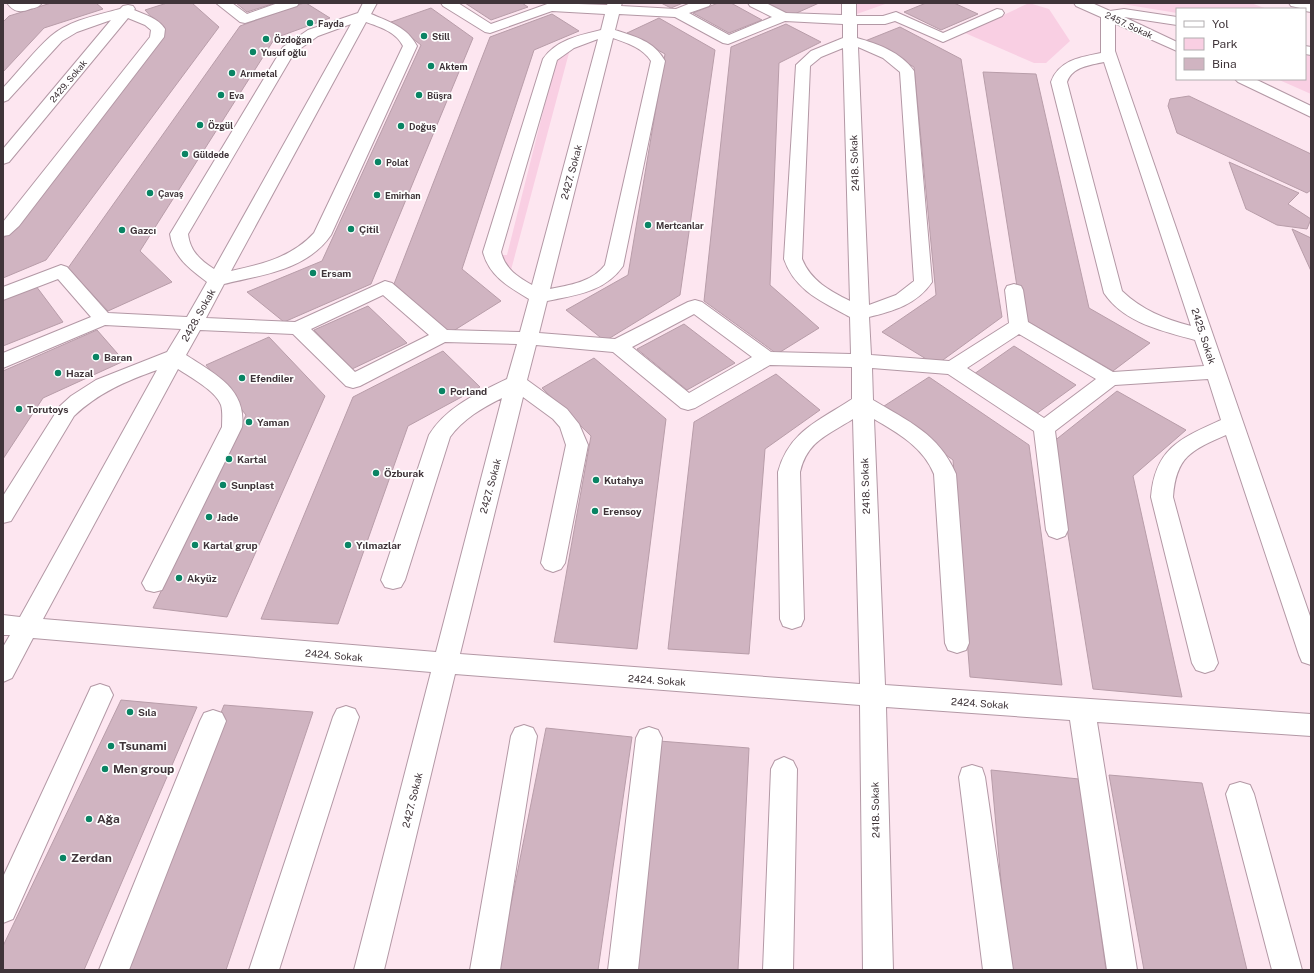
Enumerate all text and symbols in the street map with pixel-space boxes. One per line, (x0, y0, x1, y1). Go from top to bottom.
legend (1176, 8, 1306, 80)
street label: 2457. Sokak (1103, 9, 1155, 41)
text: Yol (1212, 17, 1229, 31)
marker: Fayda (305, 18, 315, 28)
place label: Fayda (318, 18, 344, 29)
marker: Still (419, 31, 429, 41)
place label: Still (432, 31, 450, 42)
marker: Özdoğan (261, 34, 271, 44)
place label: Özdoğan (274, 34, 312, 45)
text: Park (1212, 37, 1238, 51)
marker: Yusuf oğlu (248, 47, 258, 57)
place label: Yusuf oğlu (261, 47, 306, 58)
street label: 2429. Sokak (47, 57, 89, 105)
text: Bina (1212, 57, 1237, 71)
marker: Aktem (426, 61, 436, 71)
place label: Aktem (439, 61, 468, 72)
marker: Arımetal (227, 68, 237, 78)
place label: Arımetal (240, 68, 278, 79)
marker: Eva (216, 90, 226, 100)
place label: Eva (229, 90, 244, 101)
marker: Büşra (414, 90, 424, 100)
place label: Büşra (427, 90, 452, 101)
marker: Özgül (195, 120, 205, 130)
place label: Özgül (208, 120, 233, 131)
marker: Doğuş (396, 121, 406, 131)
place label: Doğuş (409, 121, 437, 132)
street label: 2418. Sokak (847, 134, 861, 191)
street label: 2427. Sokak (558, 143, 584, 201)
marker: Güldede (180, 149, 190, 159)
place label: Güldede (193, 149, 229, 160)
marker: Polat (373, 157, 383, 167)
place label: Polat (386, 157, 409, 168)
marker: Çavaş (145, 188, 155, 198)
place label: Çavaş (158, 188, 184, 199)
marker: Emirhan (372, 190, 382, 200)
place label: Emirhan (385, 190, 421, 201)
marker: Mertcanlar (643, 220, 653, 230)
place label: Mertcanlar (656, 220, 704, 231)
place label: Çitil (359, 223, 379, 235)
place label: Gazcı (130, 224, 157, 236)
marker: Çitil (346, 224, 356, 234)
marker: Gazcı (117, 225, 127, 235)
place label: Ersam (321, 267, 351, 279)
marker: Ersam (308, 268, 318, 278)
street label: 2428. Sokak (179, 286, 218, 343)
street label: 2425. Sokak (1189, 306, 1219, 366)
place label: Baran (104, 351, 132, 363)
marker: Baran (91, 352, 101, 362)
place label: Hazal (66, 367, 93, 379)
marker: Hazal (53, 368, 63, 378)
place label: Efendiler (250, 372, 294, 384)
marker: Efendiler (237, 373, 247, 383)
place label: Porland (450, 385, 487, 397)
marker: Porland (437, 386, 447, 396)
place label: Torutoys (27, 403, 69, 415)
marker: Torutoys (14, 404, 24, 414)
place label: Yaman (257, 416, 289, 428)
marker: Yaman (244, 417, 254, 427)
place label: Kartal (237, 453, 267, 465)
marker: Kartal (224, 454, 234, 464)
street label: 2427. Sokak (477, 457, 503, 515)
street label: 2418. Sokak (858, 457, 872, 514)
place label: Özburak (384, 467, 424, 479)
marker: Özburak (371, 468, 381, 478)
place label: Kutahya (604, 474, 644, 486)
marker: Kutahya (591, 475, 601, 485)
place label: Sunplast (231, 479, 274, 491)
marker: Sunplast (218, 480, 228, 490)
place label: Erensoy (603, 505, 642, 517)
marker: Erensoy (590, 506, 600, 516)
place label: Jade (217, 511, 239, 523)
marker: Jade (204, 512, 214, 522)
place label: Kartal grup (203, 539, 258, 551)
place label: Yılmazlar (356, 539, 401, 551)
marker: Kartal grup (190, 540, 200, 550)
marker: Yılmazlar (343, 540, 353, 550)
place label: Akyüz (187, 572, 217, 584)
marker: Akyüz (174, 573, 184, 583)
street label: 2424. Sokak (305, 646, 364, 664)
street label: 2424. Sokak (628, 672, 687, 688)
street label: 2424. Sokak (951, 695, 1010, 711)
place label: Sıla (138, 706, 157, 718)
marker: Sıla (125, 707, 135, 717)
place label: Tsunami (119, 739, 167, 753)
marker: Tsunami (106, 741, 116, 751)
place label: Men group (113, 762, 174, 776)
marker: Men group (100, 764, 110, 774)
street label: 2427. Sokak (399, 771, 425, 829)
street label: 2418. Sokak (869, 781, 881, 838)
place label: Ağa (97, 812, 120, 826)
marker: Ağa (84, 814, 94, 824)
place label: Zerdan (71, 851, 112, 865)
marker: Zerdan (58, 853, 68, 863)

